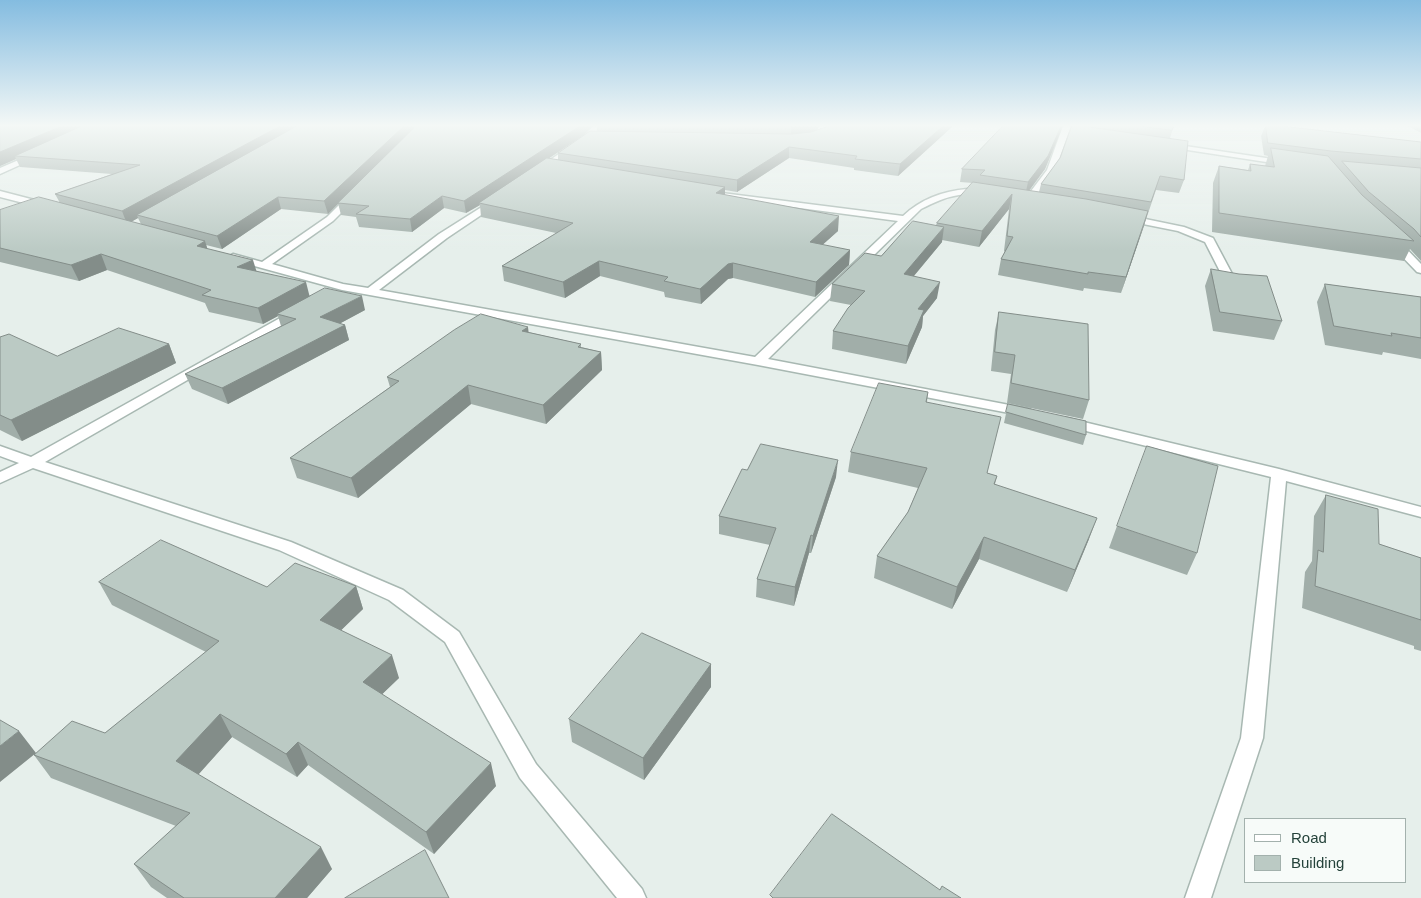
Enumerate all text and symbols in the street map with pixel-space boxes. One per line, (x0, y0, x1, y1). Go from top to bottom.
legend (1244, 818, 1406, 883)
text: Road (1291, 829, 1327, 846)
text: Building (1291, 854, 1344, 871)

